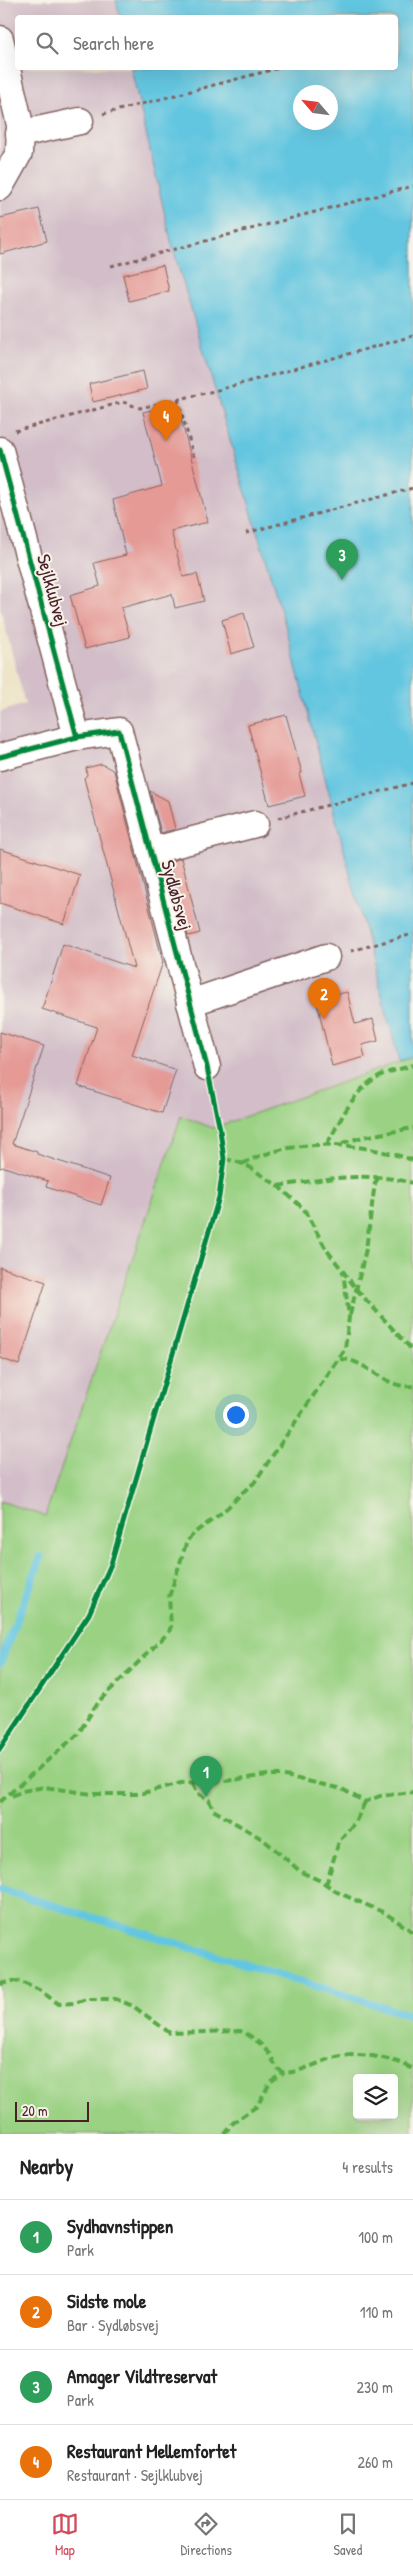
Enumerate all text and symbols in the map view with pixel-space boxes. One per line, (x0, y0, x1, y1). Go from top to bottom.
search box (15, 15, 398, 70)
icon: search (33, 29, 61, 57)
text: Search here (73, 30, 154, 56)
north arrow (293, 85, 338, 130)
pin: 4 (150, 400, 182, 441)
pin: 3 (326, 539, 358, 580)
street label: Sejlklubvej (31, 551, 75, 629)
street label: Sydløbsvej (155, 857, 199, 933)
pin: 2 (308, 978, 340, 1019)
your location (223, 1402, 249, 1428)
pin: 1 (190, 1756, 222, 1797)
map controls (353, 2074, 398, 2119)
button: layers (353, 2074, 398, 2119)
scale bar (15, 2099, 89, 2122)
text: 20 m (22, 2101, 48, 2120)
text: Nearby (20, 2152, 73, 2181)
text: 4 results (342, 2156, 393, 2178)
text: Sydhavnstippen (67, 2213, 173, 2239)
text: 1 (33, 2226, 39, 2248)
text: 100 m (358, 2226, 393, 2248)
text: Park (67, 2239, 94, 2261)
text: Sidste mole (67, 2288, 146, 2314)
text: 2 (32, 2301, 40, 2323)
text: 110 m (360, 2301, 393, 2323)
text: Bar · Sydløbsvej (67, 2314, 159, 2336)
text: Amager Vildtreservat (67, 2363, 217, 2389)
text: 3 (32, 2376, 40, 2398)
text: 230 m (357, 2376, 393, 2398)
text: Park (67, 2389, 94, 2411)
text: Restaurant Mellemfortet (67, 2438, 236, 2464)
text: 4 (33, 2451, 39, 2473)
text: 260 m (357, 2451, 393, 2473)
text: Restaurant · Sejlklubvej (67, 2464, 203, 2486)
tab: Map (51, 2510, 79, 2559)
tab: Directions (180, 2510, 232, 2559)
tab: Saved (334, 2510, 362, 2559)

